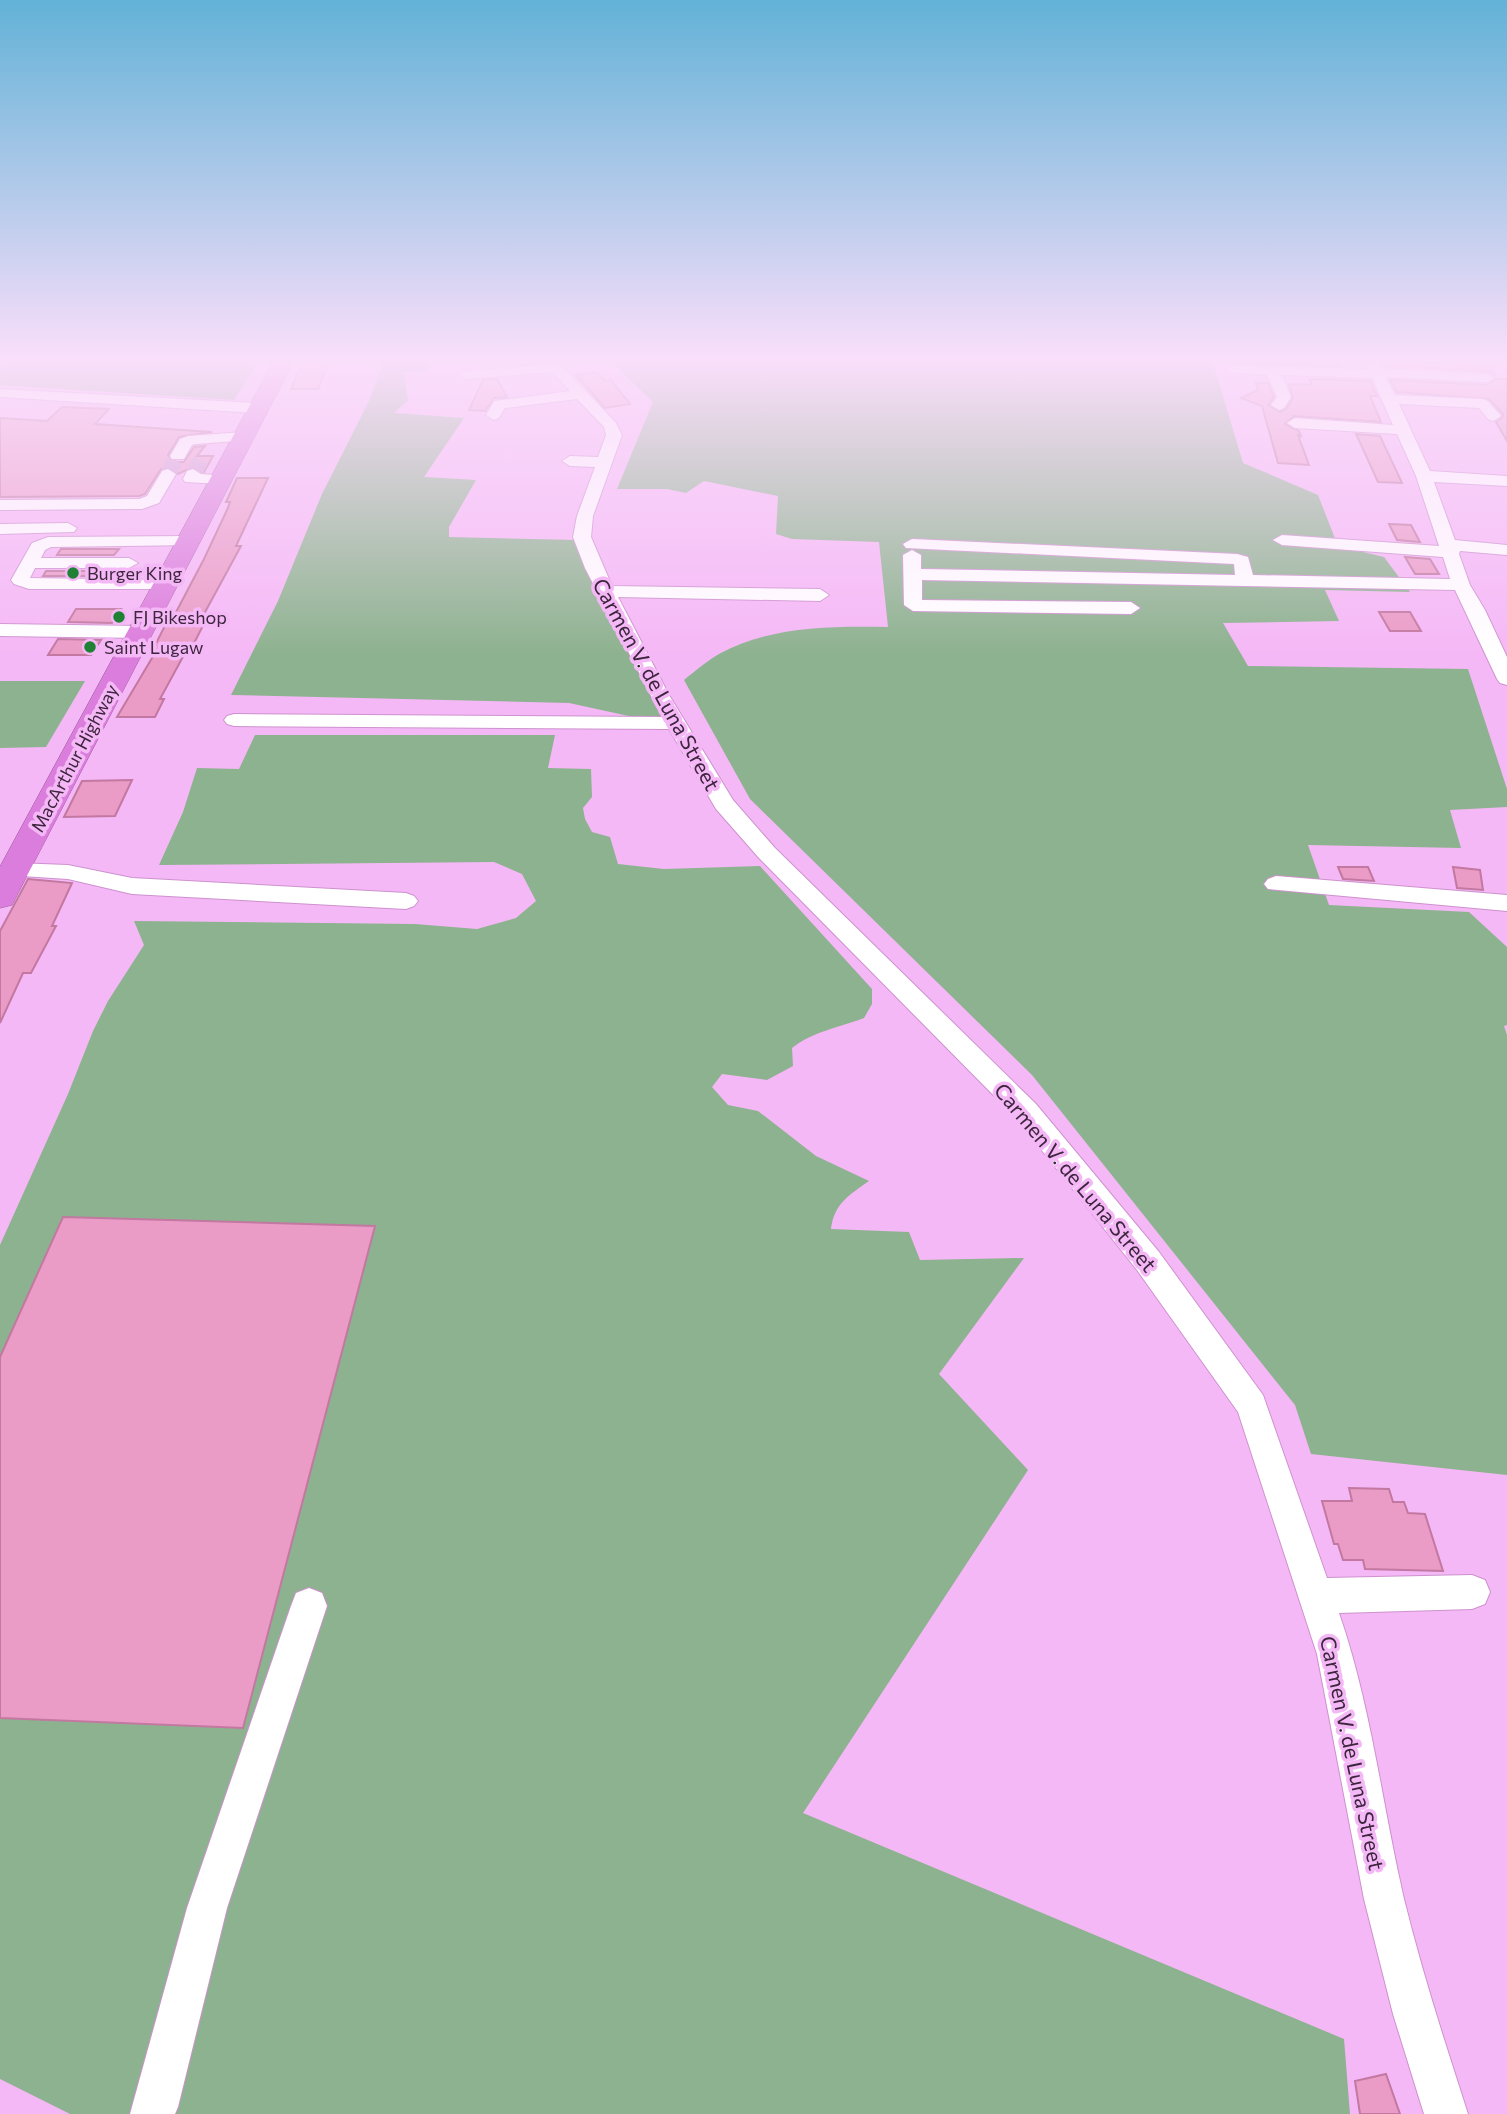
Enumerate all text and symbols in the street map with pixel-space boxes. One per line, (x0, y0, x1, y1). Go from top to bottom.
place label: Burger King (87, 562, 183, 584)
marker: Burger King (65, 565, 81, 581)
street label: Carmen V. de Luna Street (588, 574, 726, 794)
place label: FJ Bikeshop (133, 606, 227, 628)
marker: FJ Bikeshop (111, 609, 127, 625)
place label: Saint Lugaw (104, 636, 203, 658)
marker: Saint Lugaw (82, 639, 98, 655)
street label: MacArthur Highway (26, 680, 122, 836)
street label: Carmen V. de Luna Street (990, 1078, 1162, 1276)
street label: Carmen V. de Luna Street (1316, 1634, 1390, 1872)

